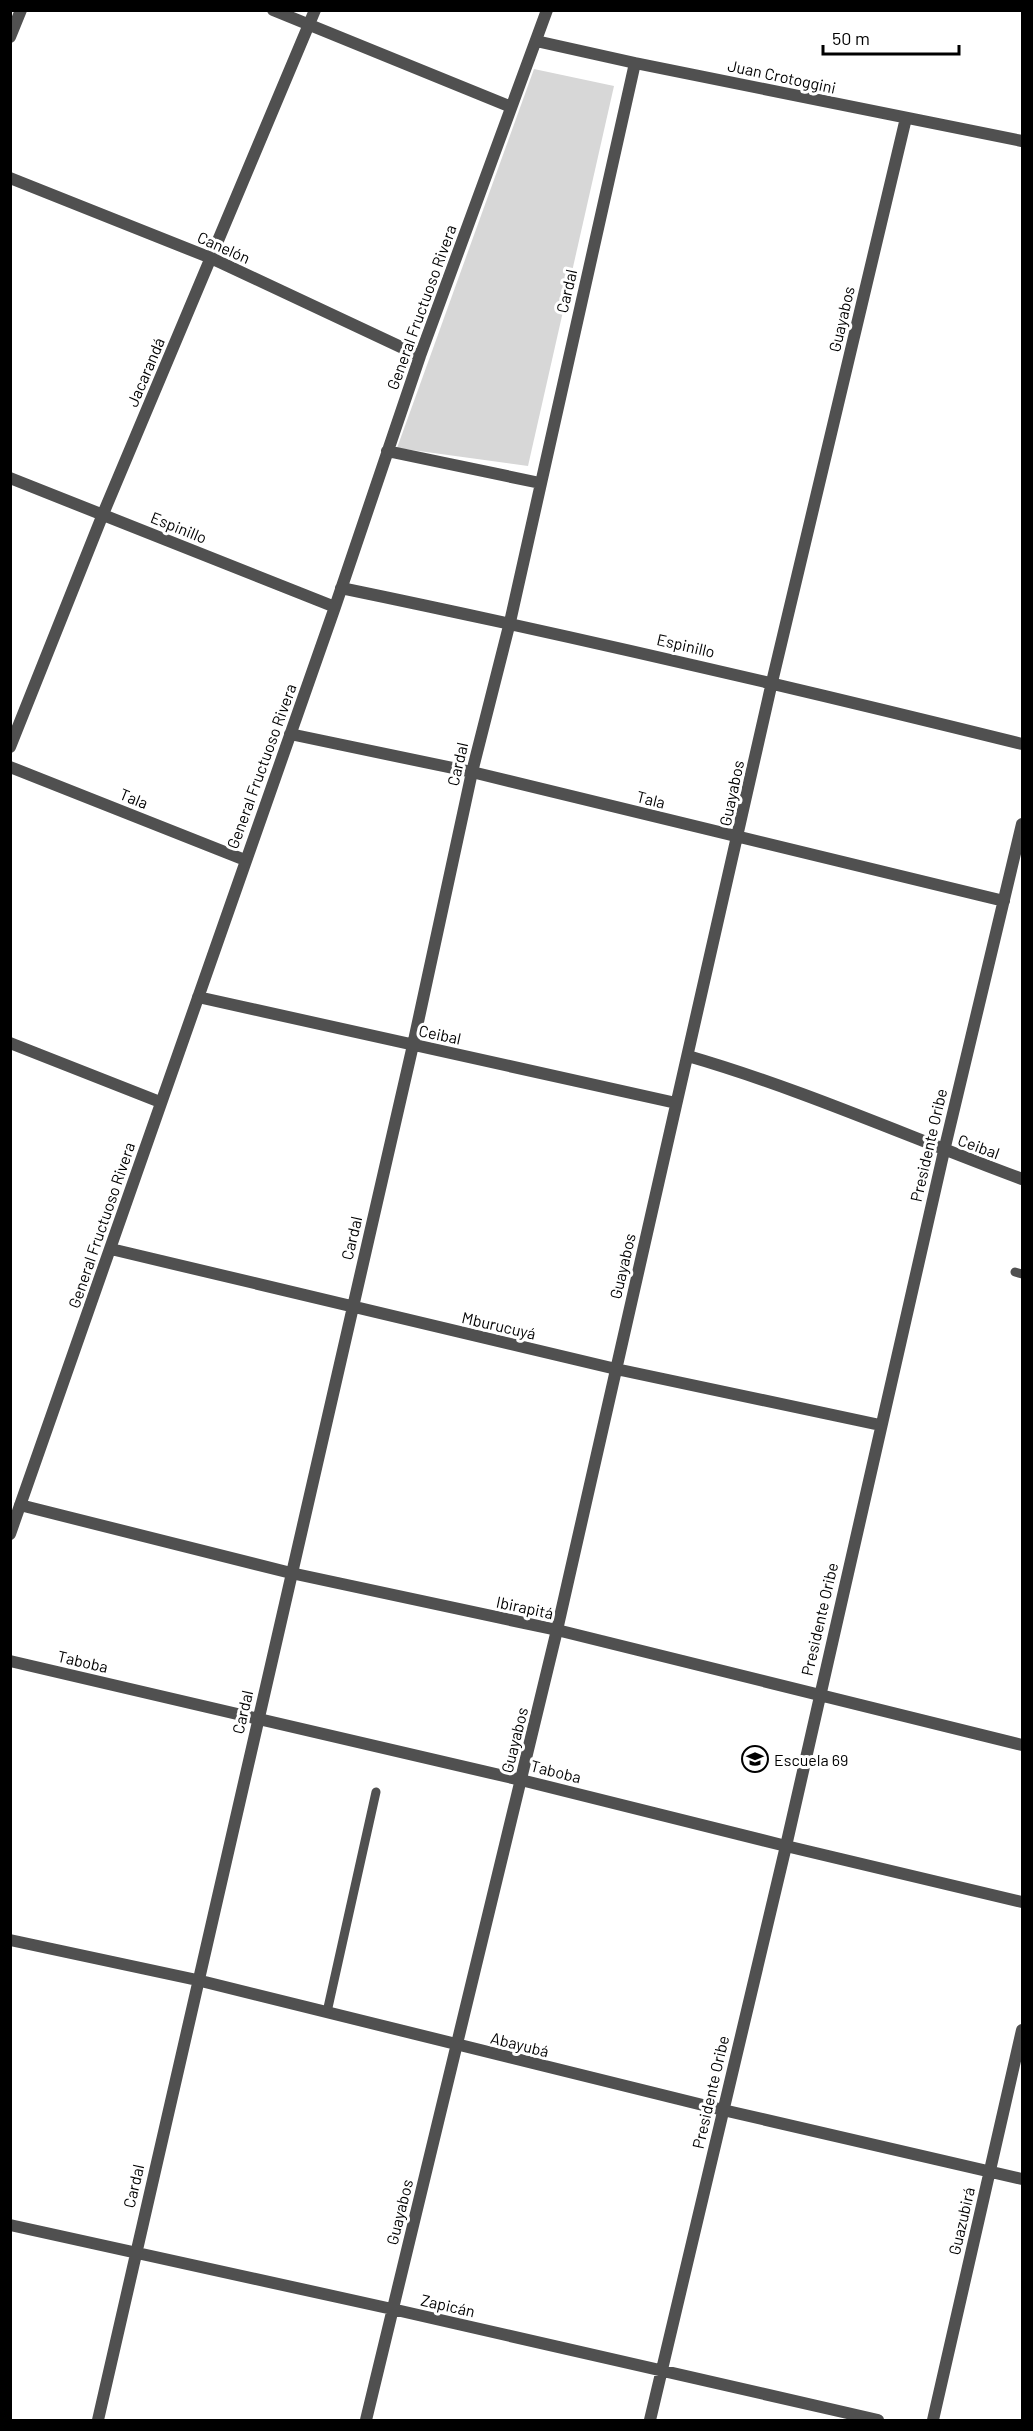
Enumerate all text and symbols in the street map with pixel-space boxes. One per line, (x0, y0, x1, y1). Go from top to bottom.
scale bar (823, 18, 960, 56)
text: 50 m (832, 27, 870, 49)
street label: Juan Crotoggini (726, 55, 838, 97)
street label: General Fructuoso Rivera (382, 222, 460, 392)
street label: Canelón (195, 227, 253, 267)
street label: Cardal (552, 267, 580, 315)
street label: Guayabos (824, 284, 858, 354)
street label: Jacarandá (122, 335, 168, 409)
street label: Espinillo (148, 507, 210, 547)
street label: Espinillo (655, 629, 717, 661)
street label: General Fructuoso Rivera (222, 681, 300, 851)
street label: Cardal (443, 740, 471, 788)
street label: Guayabos (715, 758, 747, 828)
street label: Tala (117, 784, 151, 812)
street label: Tala (635, 786, 667, 812)
street label: Ceibal (417, 1020, 463, 1048)
street label: Presidente Oribe (906, 1087, 950, 1203)
street label: Ceibal (956, 1130, 1002, 1162)
street label: General Fructuoso Rivera (64, 1140, 138, 1310)
street label: Cardal (337, 1214, 365, 1262)
street label: Guayabos (605, 1231, 639, 1301)
street label: Mburucuyá (460, 1307, 538, 1343)
street label: Presidente Oribe (797, 1561, 841, 1677)
street label: Ibirapitá (495, 1592, 555, 1622)
street label: Taboba (56, 1646, 110, 1676)
street label: Cardal (228, 1688, 256, 1736)
street label: Guayabos (497, 1705, 531, 1775)
school or university icon: Escuela 69 (740, 1744, 770, 1774)
place label: Escuela 69 (774, 1750, 848, 1769)
street label: Taboba (529, 1756, 583, 1786)
street label: Abayubá (489, 2028, 551, 2060)
street label: Presidente Oribe (688, 2034, 732, 2150)
street label: Cardal (119, 2162, 147, 2210)
street label: Guayabos (382, 2177, 416, 2247)
street label: Guazubirá (944, 2185, 978, 2257)
street label: Zapicán (419, 2290, 477, 2320)

